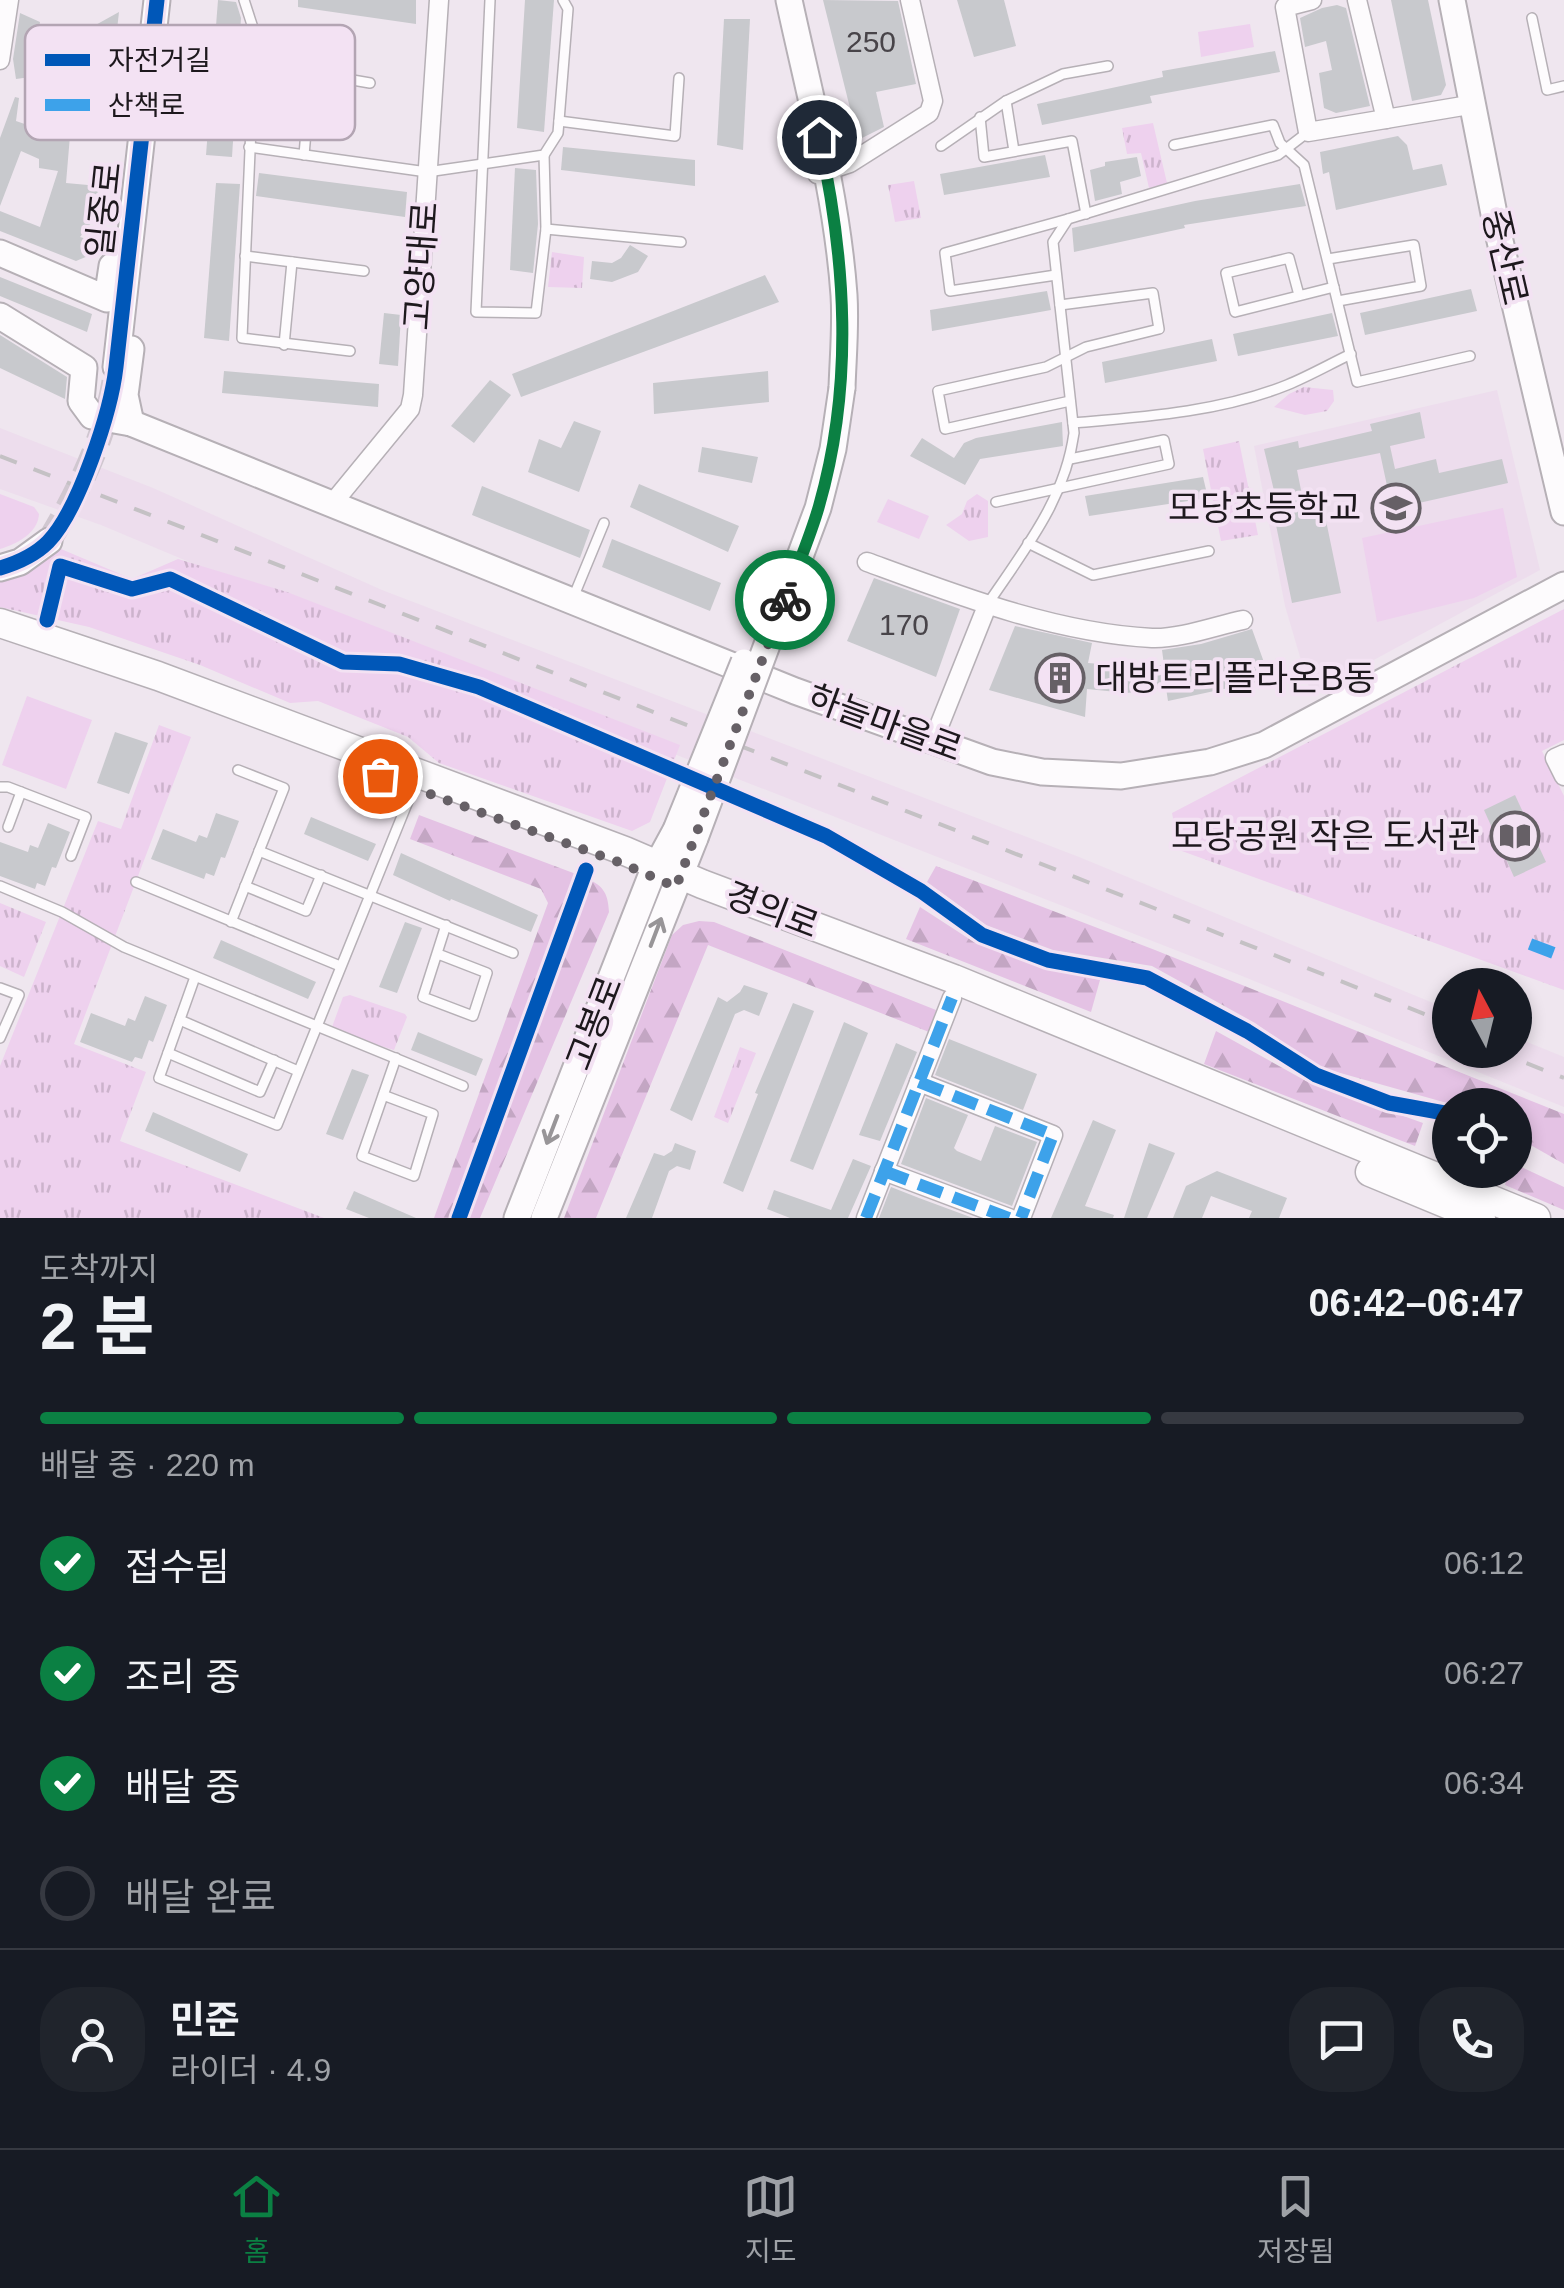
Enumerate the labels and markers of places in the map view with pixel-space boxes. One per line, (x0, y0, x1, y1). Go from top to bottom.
pin (777, 95, 862, 180)
school or university icon: 모당초등학교 (1370, 482, 1422, 534)
place label: 모당초등학교 (1168, 488, 1361, 527)
building icon: 대방트리플라온B동 (1034, 652, 1086, 704)
place label: 대방트리플라온B동 (1095, 658, 1376, 697)
pin (338, 734, 423, 819)
library icon: 모당공원 작은 도서관 (1489, 810, 1541, 862)
place label: 모당공원 작은 도서관 (1171, 816, 1480, 855)

